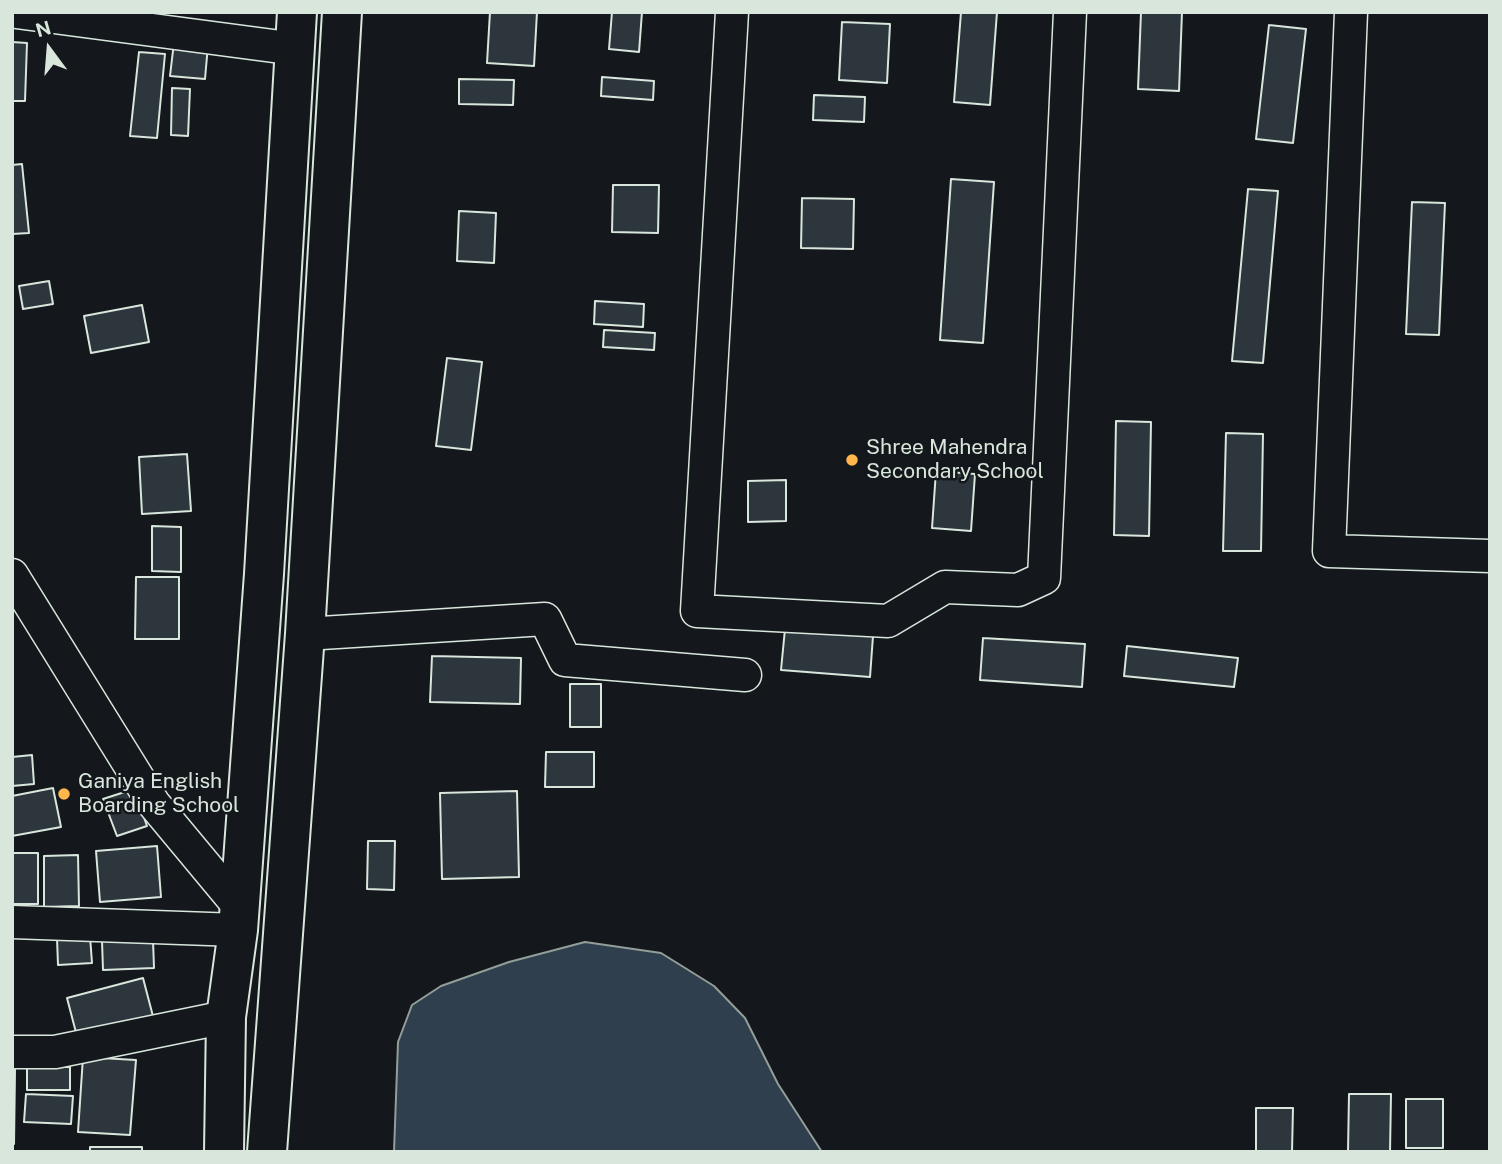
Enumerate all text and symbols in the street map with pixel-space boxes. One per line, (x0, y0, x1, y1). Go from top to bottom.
north arrow (14, 14, 84, 84)
text: N (33, 16, 53, 41)
place label: Shree Mahendra Secondary School (866, 435, 1044, 485)
marker: Shree Mahendra Secondary School (844, 452, 860, 468)
place label: Ganiya English Boarding School (78, 769, 239, 819)
marker: Ganiya English Boarding School (56, 786, 72, 802)

